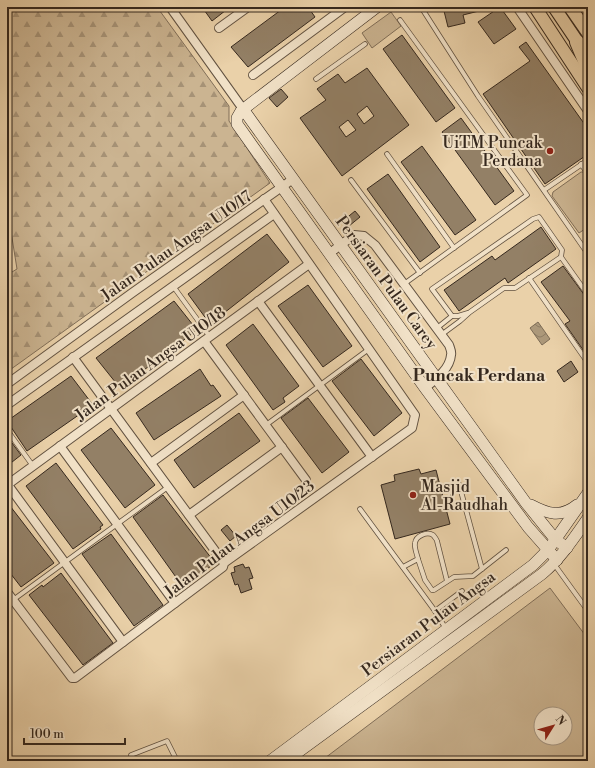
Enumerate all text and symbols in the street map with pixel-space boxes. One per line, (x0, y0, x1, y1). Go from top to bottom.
place label: UiTM Puncak Perdana (442, 133, 544, 171)
marker: UiTM Puncak Perdana (545, 146, 555, 156)
street label: Jalan Pulau Angsa U10/17 (97, 186, 256, 306)
street label: Persiaran Pulau Carey (331, 212, 441, 353)
street label: Jalan Pulau Angsa U10/18 (71, 302, 230, 426)
district label: Puncak Perdana (413, 365, 546, 387)
street label: Jalan Pulau Angsa U10/23 (160, 476, 319, 602)
place label: Masjid Al-Raudhah (420, 477, 508, 515)
marker: Masjid Al-Raudhah (408, 490, 418, 500)
street label: Persiaran Pulau Angsa (358, 566, 500, 681)
north arrow (533, 706, 573, 746)
text: N (552, 713, 569, 729)
scale bar (24, 720, 125, 746)
text: 100 m (30, 727, 64, 742)

